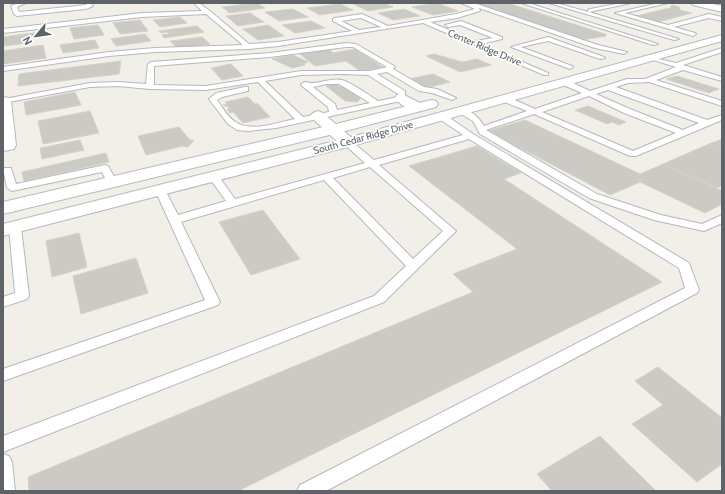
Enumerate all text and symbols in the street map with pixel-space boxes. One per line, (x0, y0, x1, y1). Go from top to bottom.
north arrow (16, 16, 56, 56)
street label: Center Ridge Drive (446, 26, 524, 69)
text: N (19, 34, 35, 48)
street label: South Cedar Ridge Drive (312, 118, 415, 157)

